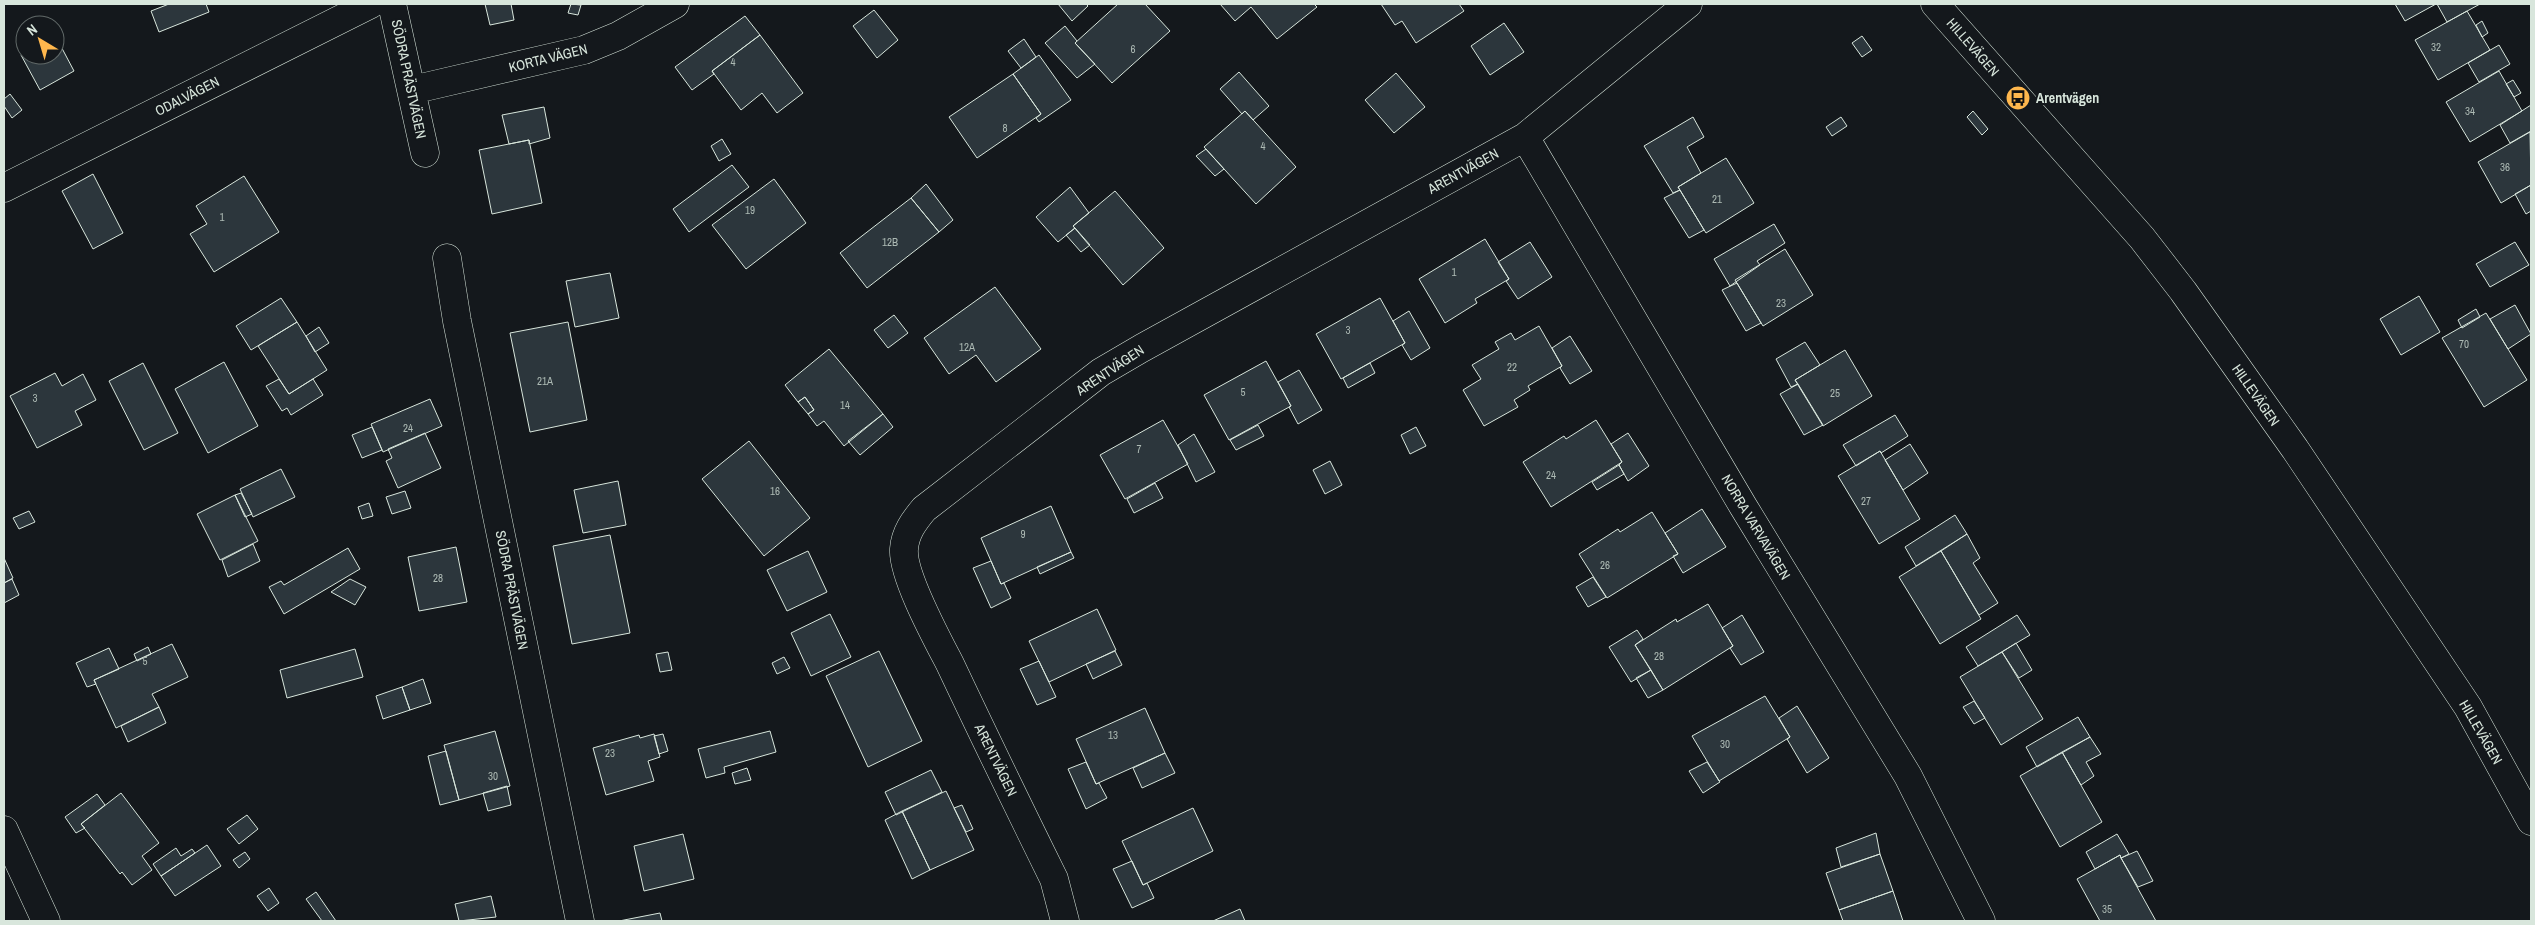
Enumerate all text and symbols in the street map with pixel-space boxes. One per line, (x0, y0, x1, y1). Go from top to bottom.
street label: HILLEVÄGEN (1943, 14, 2003, 80)
north arrow (15, 15, 65, 65)
street label: SÖDRA PRÄSTVÄGEN (388, 18, 430, 140)
text: N (23, 20, 41, 39)
street label: KORTA VÄGEN (507, 40, 589, 76)
house number: 32 (2431, 40, 2441, 54)
house number: 6 (1130, 42, 1136, 56)
house number: 4 (730, 55, 736, 69)
street label: ODALVÄGEN (152, 72, 222, 120)
bus stop icon: Arentvägen (2005, 85, 2031, 111)
place label: Arentvägen (2036, 89, 2099, 107)
house number: 34 (2465, 104, 2475, 118)
house number: 8 (1002, 121, 1008, 135)
house number: 4 (1260, 139, 1266, 153)
street label: ARENTVÄGEN (1424, 144, 1502, 198)
house number: 36 (2500, 160, 2510, 174)
house number: 21 (1712, 192, 1722, 206)
house number: 19 (745, 203, 755, 217)
house number: 1 (219, 210, 225, 224)
house number: 12B (882, 235, 898, 249)
house number: 1 (1451, 265, 1457, 279)
house number: 23 (1776, 296, 1786, 310)
house number: 3 (1345, 323, 1351, 337)
house number: 70 (2459, 337, 2469, 351)
house number: 12A (959, 340, 976, 354)
street label: ARENTVÄGEN (1072, 341, 1147, 400)
house number: 22 (1507, 360, 1517, 374)
street label: HILLEVÄGEN (2228, 361, 2284, 429)
house number: 21A (537, 374, 554, 388)
house number: 5 (1240, 385, 1246, 399)
house number: 25 (1830, 386, 1840, 400)
house number: 3 (32, 391, 38, 405)
house number: 14 (840, 398, 850, 412)
house number: 24 (403, 421, 413, 435)
house number: 7 (1136, 442, 1142, 456)
house number: 24 (1546, 468, 1556, 482)
street label: NORRA VARVAVÄGEN (1717, 471, 1795, 583)
house number: 16 (770, 484, 780, 498)
house number: 27 (1861, 494, 1871, 508)
house number: 9 (1020, 527, 1026, 541)
street label: SÖDRA PRÄSTVÄGEN (492, 529, 532, 651)
house number: 26 (1600, 558, 1610, 572)
house number: 28 (433, 571, 443, 585)
house number: 28 (1654, 649, 1664, 663)
house number: 5 (142, 654, 148, 668)
street label: HILLEVÄGEN (2455, 697, 2507, 767)
street label: ARENTVÄGEN (970, 720, 1021, 799)
house number: 13 (1108, 728, 1118, 742)
house number: 30 (1720, 737, 1730, 751)
house number: 23 (605, 746, 615, 760)
house number: 30 (488, 769, 498, 783)
house number: 35 (2102, 902, 2112, 916)

